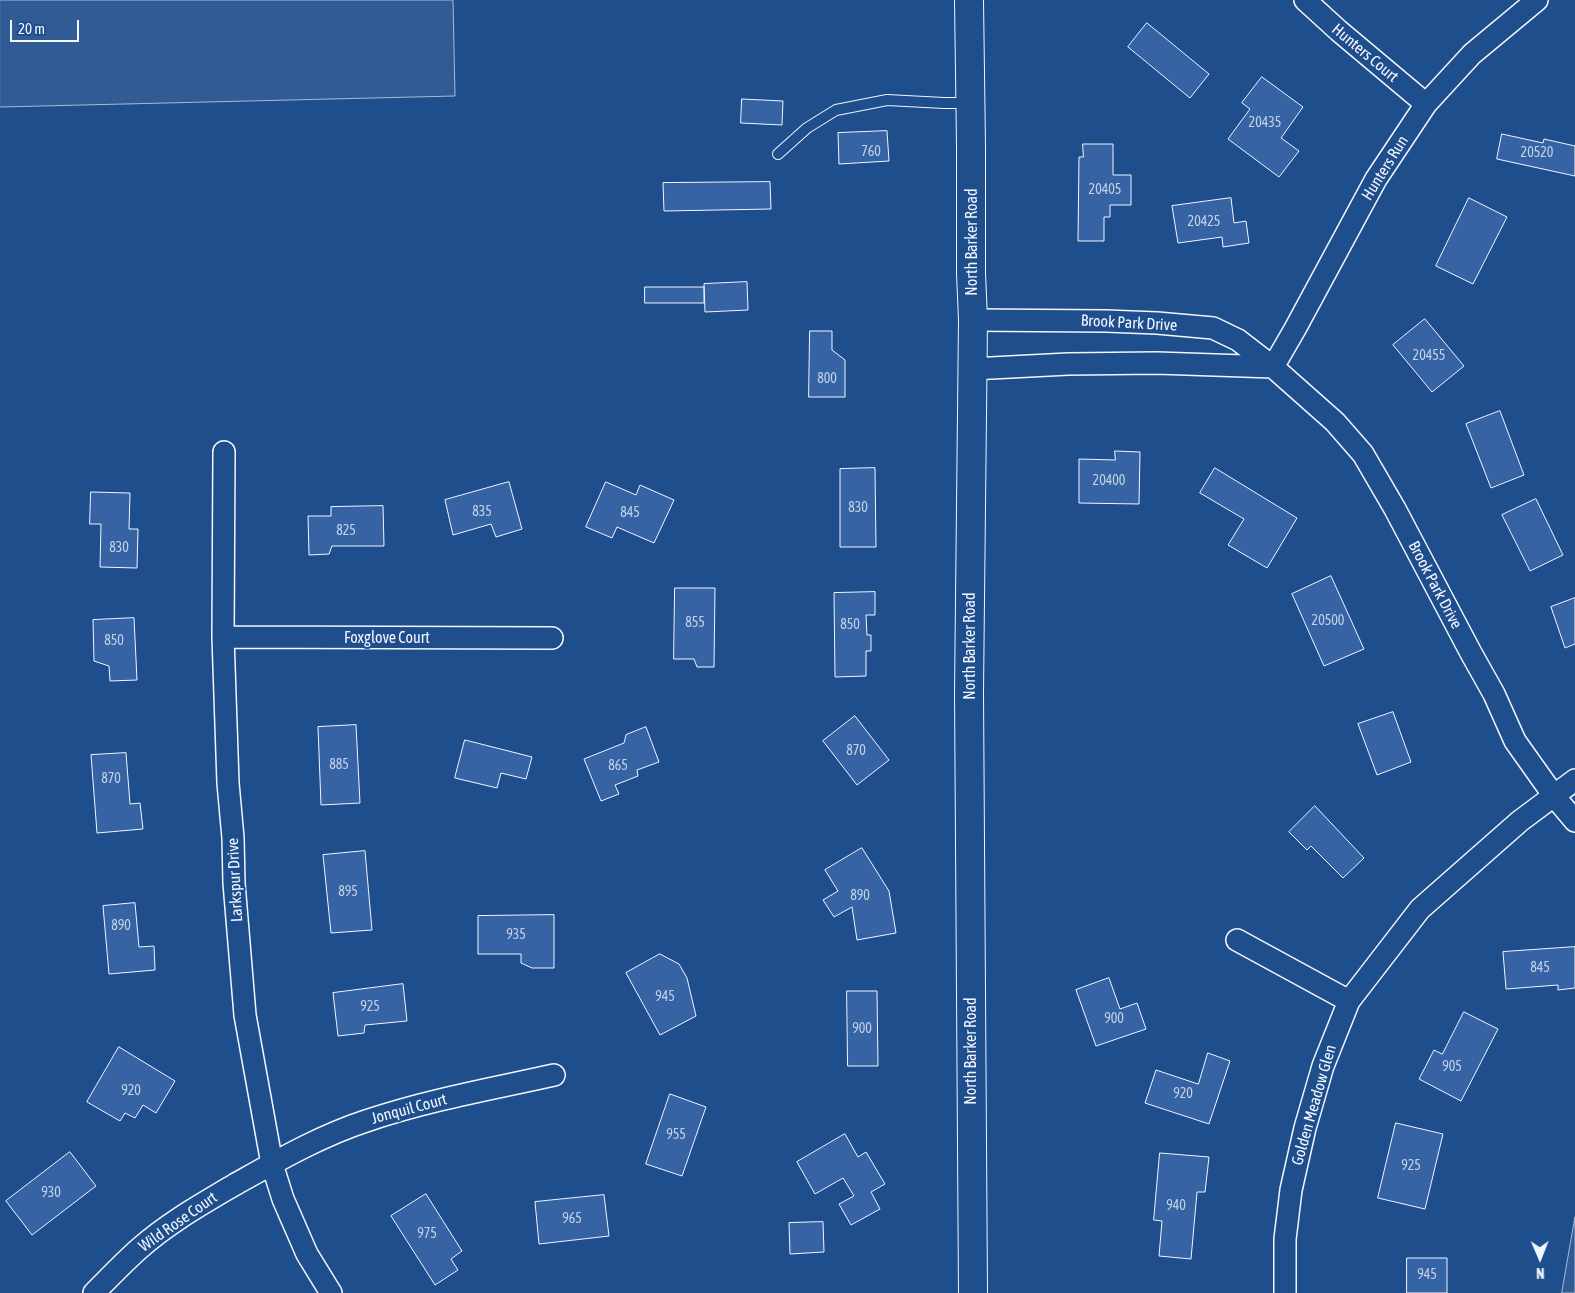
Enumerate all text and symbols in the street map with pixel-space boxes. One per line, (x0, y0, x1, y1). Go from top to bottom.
scale bar (12, 10, 81, 42)
text: 20 m (18, 20, 45, 37)
street label: Hunters Court (1328, 20, 1402, 86)
house number: 20435 (1249, 115, 1281, 131)
street label: Hunters Run (1358, 132, 1412, 204)
house number: 760 (861, 144, 881, 160)
house number: 20520 (1521, 145, 1553, 161)
house number: 20405 (1089, 182, 1121, 198)
street label: North Barker Road (962, 188, 982, 296)
house number: 20425 (1188, 214, 1220, 230)
street label: Brook Park Drive (1080, 311, 1178, 335)
house number: 20455 (1413, 348, 1445, 364)
house number: 800 (817, 371, 837, 387)
house number: 20400 (1093, 473, 1125, 489)
house number: 830 (848, 500, 868, 516)
house number: 835 (472, 504, 492, 520)
house number: 845 (620, 505, 640, 521)
house number: 825 (336, 523, 356, 539)
street label: Brook Park Drive (1404, 538, 1466, 632)
house number: 830 (109, 540, 129, 556)
street label: North Barker Road (960, 592, 980, 700)
house number: 20500 (1312, 613, 1344, 629)
house number: 855 (685, 615, 705, 631)
house number: 850 (840, 617, 860, 633)
street label: Foxglove Court (344, 628, 430, 648)
house number: 850 (104, 633, 124, 649)
house number: 870 (846, 743, 866, 759)
house number: 885 (329, 757, 349, 773)
house number: 865 (608, 758, 628, 774)
house number: 870 (101, 771, 121, 787)
street label: Larkspur Drive (223, 837, 247, 923)
house number: 895 (338, 884, 358, 900)
house number: 890 (850, 888, 870, 904)
house number: 890 (111, 918, 131, 934)
house number: 935 (506, 927, 526, 943)
house number: 845 (1530, 960, 1550, 976)
house number: 945 (655, 989, 675, 1005)
street label: North Barker Road (961, 997, 981, 1105)
house number: 925 (360, 999, 380, 1015)
house number: 900 (1104, 1011, 1124, 1027)
house number: 900 (852, 1021, 872, 1037)
street label: Golden Meadow Glen (1288, 1042, 1340, 1168)
house number: 905 (1442, 1059, 1462, 1075)
house number: 920 (121, 1083, 141, 1099)
house number: 920 (1173, 1086, 1193, 1102)
street label: Jonquil Court (369, 1090, 449, 1128)
house number: 955 (666, 1127, 686, 1143)
house number: 925 (1401, 1158, 1421, 1174)
house number: 930 (41, 1185, 61, 1201)
street label: Wild Rose Court (135, 1188, 221, 1256)
house number: 940 (1166, 1198, 1186, 1214)
house number: 965 (562, 1211, 582, 1227)
house number: 975 (417, 1226, 437, 1242)
north arrow (1515, 1233, 1565, 1283)
text: N (1536, 1265, 1545, 1281)
house number: 945 (1417, 1267, 1437, 1283)

